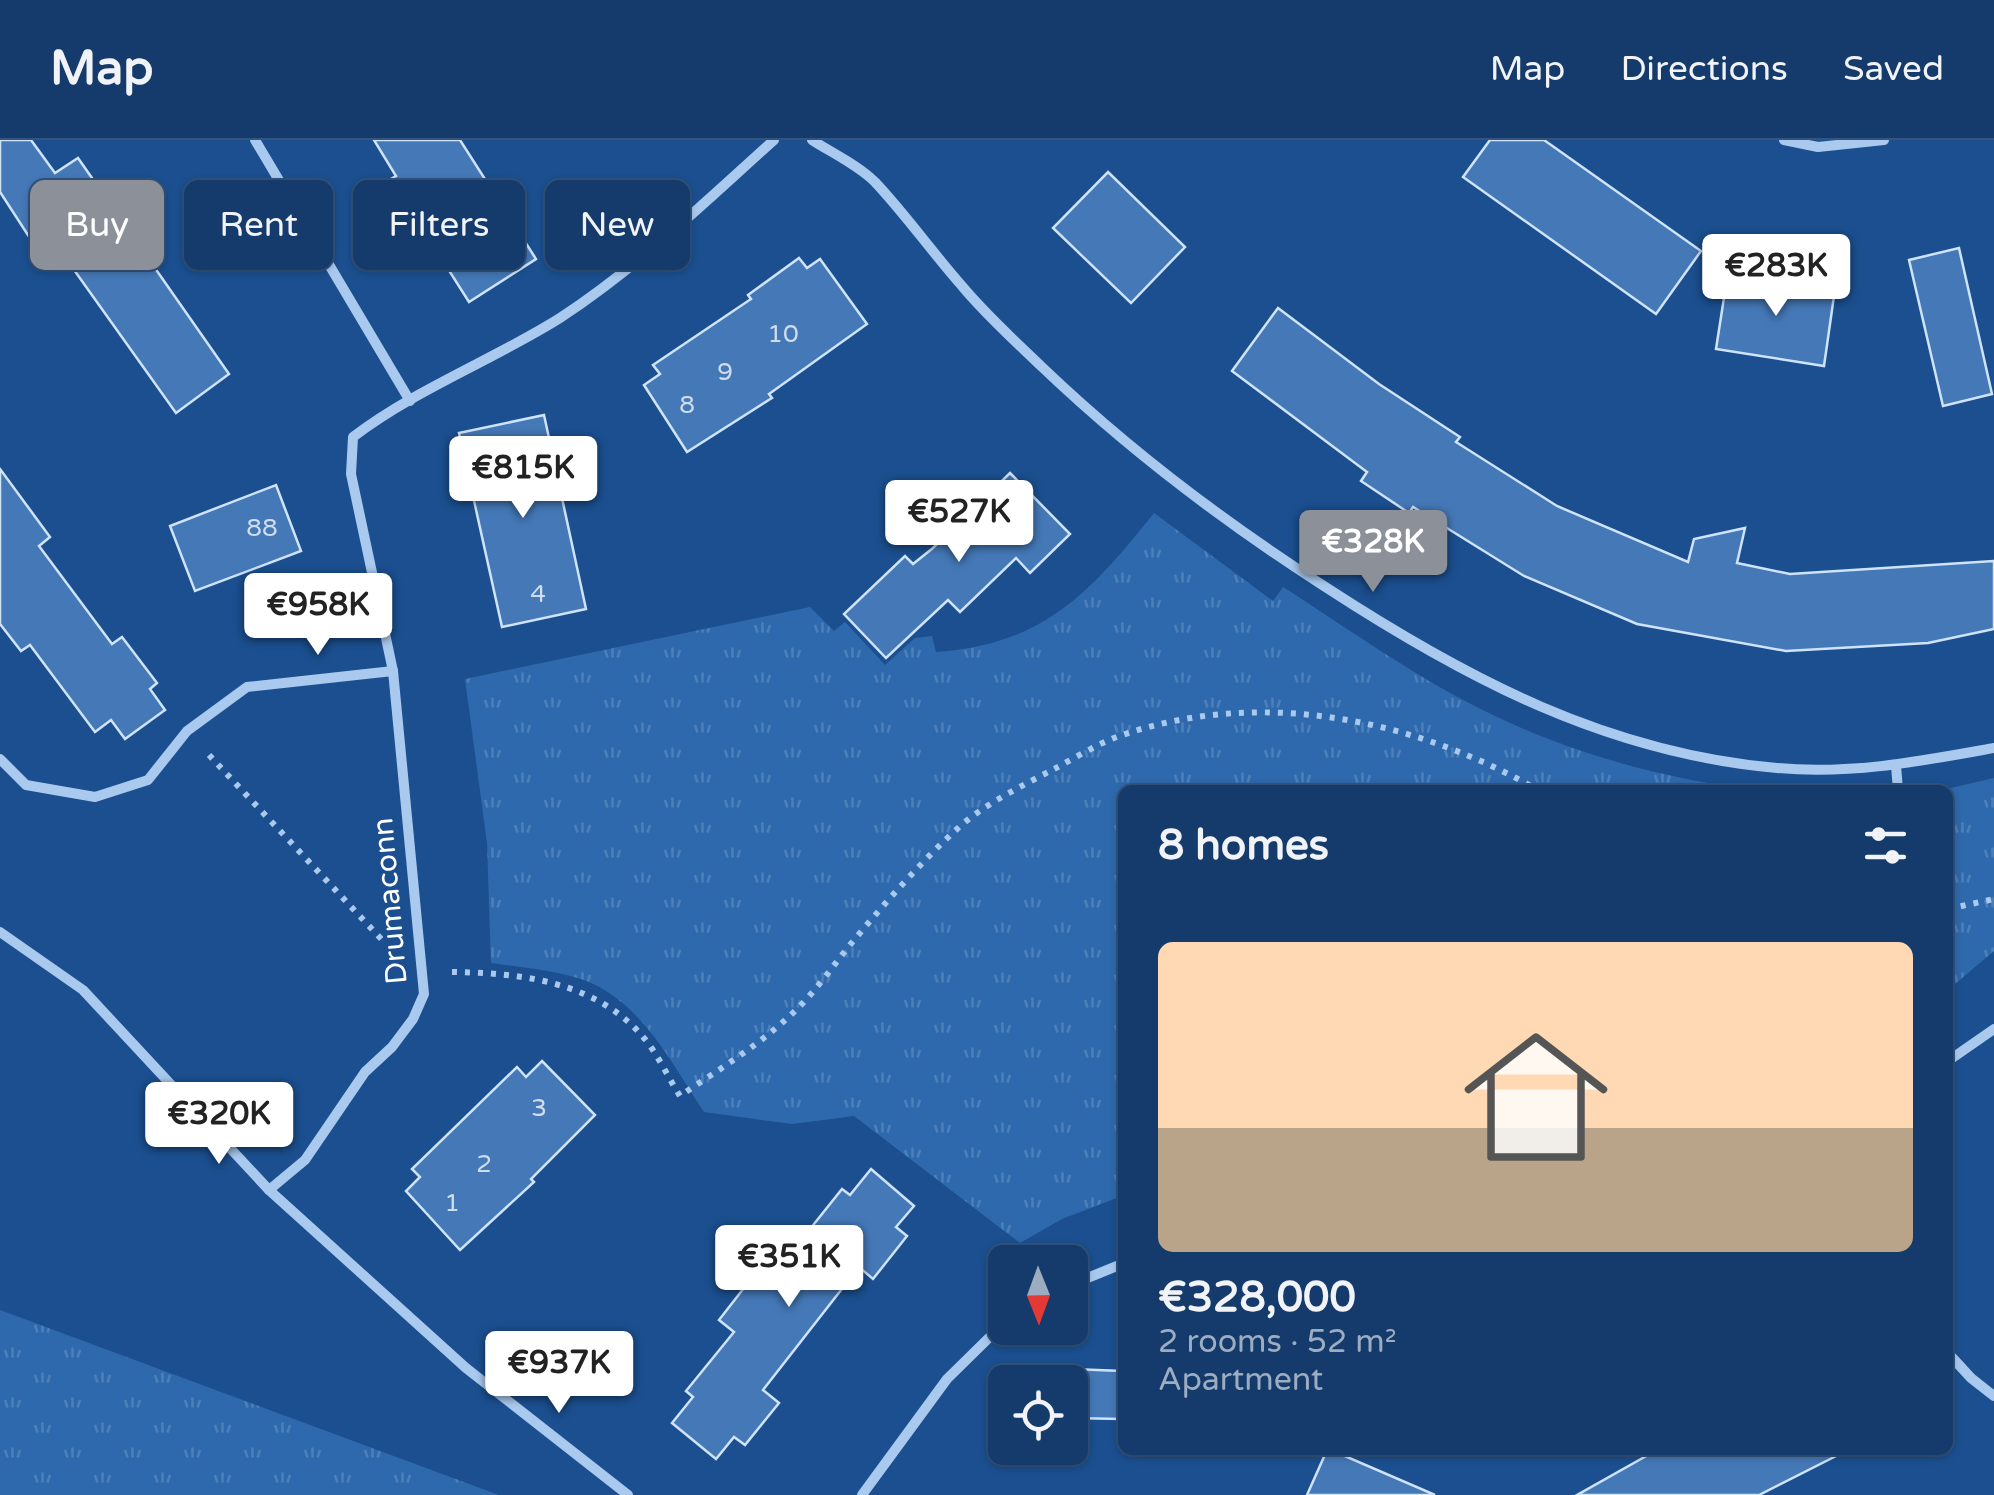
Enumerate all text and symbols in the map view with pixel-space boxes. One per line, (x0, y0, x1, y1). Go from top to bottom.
text: Map (50, 40, 154, 98)
text: Map (1490, 48, 1565, 90)
text: Directions (1620, 48, 1788, 90)
text: Saved (1843, 48, 1944, 90)
chip: Buy (30, 180, 164, 270)
chip: Rent (184, 180, 333, 270)
chip: Filters (353, 180, 525, 270)
chip: New (545, 180, 690, 270)
pin: €283K (1706, 234, 1846, 319)
text: €283K (1724, 247, 1828, 285)
house number: 10 (767, 319, 799, 349)
house number: 9 (717, 357, 733, 387)
house number: 8 (679, 390, 695, 420)
pin: €815K (453, 436, 593, 521)
text: €815K (471, 449, 575, 487)
pin: €527K (889, 480, 1029, 565)
text: €527K (907, 493, 1011, 531)
pin: €328K (1303, 510, 1443, 595)
house number: 88 (246, 513, 278, 543)
text: €328K (1321, 523, 1425, 561)
pin: €958K (248, 573, 388, 658)
house number: 4 (530, 579, 546, 609)
text: €958K (266, 586, 370, 624)
street label: Drumaconn (364, 816, 416, 986)
icon: filters (1858, 818, 1913, 873)
text: 8 homes (1158, 820, 1329, 871)
icon: home (1446, 1007, 1626, 1187)
pin: €320K (149, 1082, 289, 1167)
house number: 3 (531, 1093, 547, 1123)
text: €320K (167, 1095, 271, 1133)
house number: 2 (476, 1149, 492, 1179)
house number: 1 (444, 1188, 460, 1218)
pin: €351K (719, 1225, 859, 1310)
text: €351K (737, 1238, 841, 1276)
north arrow (988, 1245, 1088, 1345)
map controls (988, 1245, 1088, 1465)
text: €328,000 (1158, 1272, 1356, 1323)
text: 2 rooms · 52 m² (1158, 1323, 1397, 1361)
pin: €937K (489, 1331, 629, 1416)
text: €937K (507, 1344, 611, 1382)
text: Apartment (1158, 1361, 1323, 1399)
button: locate (988, 1365, 1088, 1465)

